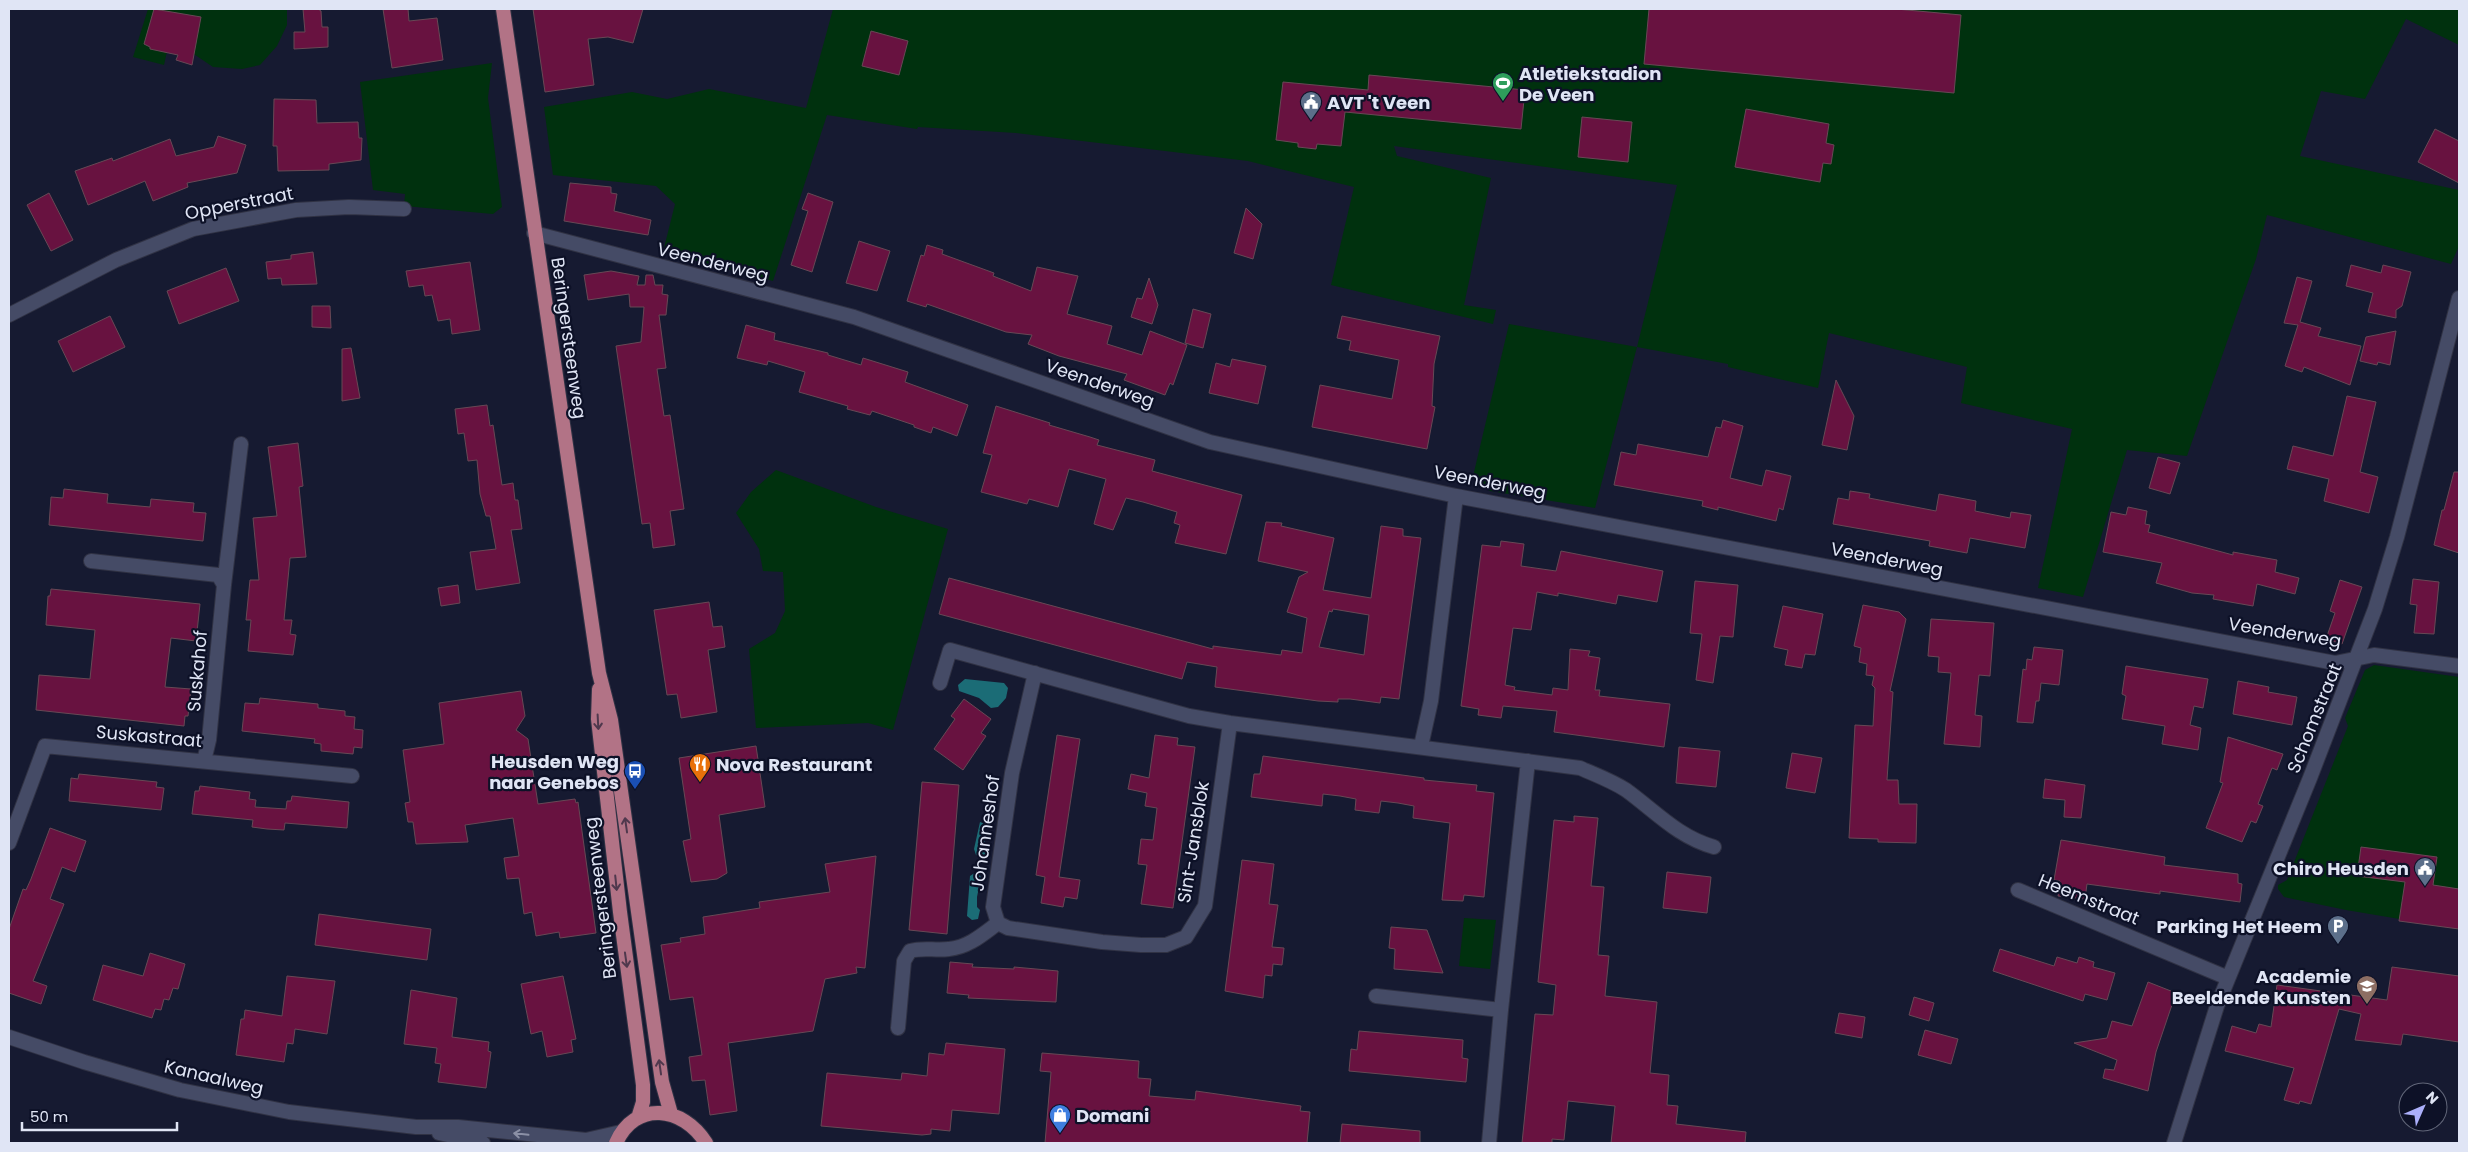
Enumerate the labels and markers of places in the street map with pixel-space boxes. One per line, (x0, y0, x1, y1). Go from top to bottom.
place label: Atletiekstadion De Veen (1519, 61, 1662, 107)
sports icon: Atletiekstadion De Veen (1491, 71, 1515, 102)
public building icon: AVT 't Veen (1299, 90, 1323, 121)
place label: AVT 't Veen (1327, 90, 1430, 115)
place label: Heusden Weg naar Genebos (489, 749, 619, 795)
restaurant icon: Nova Restaurant (688, 752, 712, 783)
place label: Nova Restaurant (716, 752, 872, 777)
bus stop icon: Heusden Weg naar Genebos (623, 759, 647, 790)
place label: Chiro Heusden (2273, 856, 2409, 881)
public building icon: Chiro Heusden (2413, 856, 2437, 887)
place label: Parking Het Heem (2156, 914, 2322, 939)
parking icon: Parking Het Heem (2326, 914, 2350, 945)
place label: Academie Beeldende Kunsten (2172, 964, 2351, 1010)
school or university icon: Academie Beeldende Kunsten (2355, 974, 2379, 1005)
shop icon: Domani (1048, 1103, 1072, 1134)
place label: Domani (1076, 1103, 1149, 1128)

